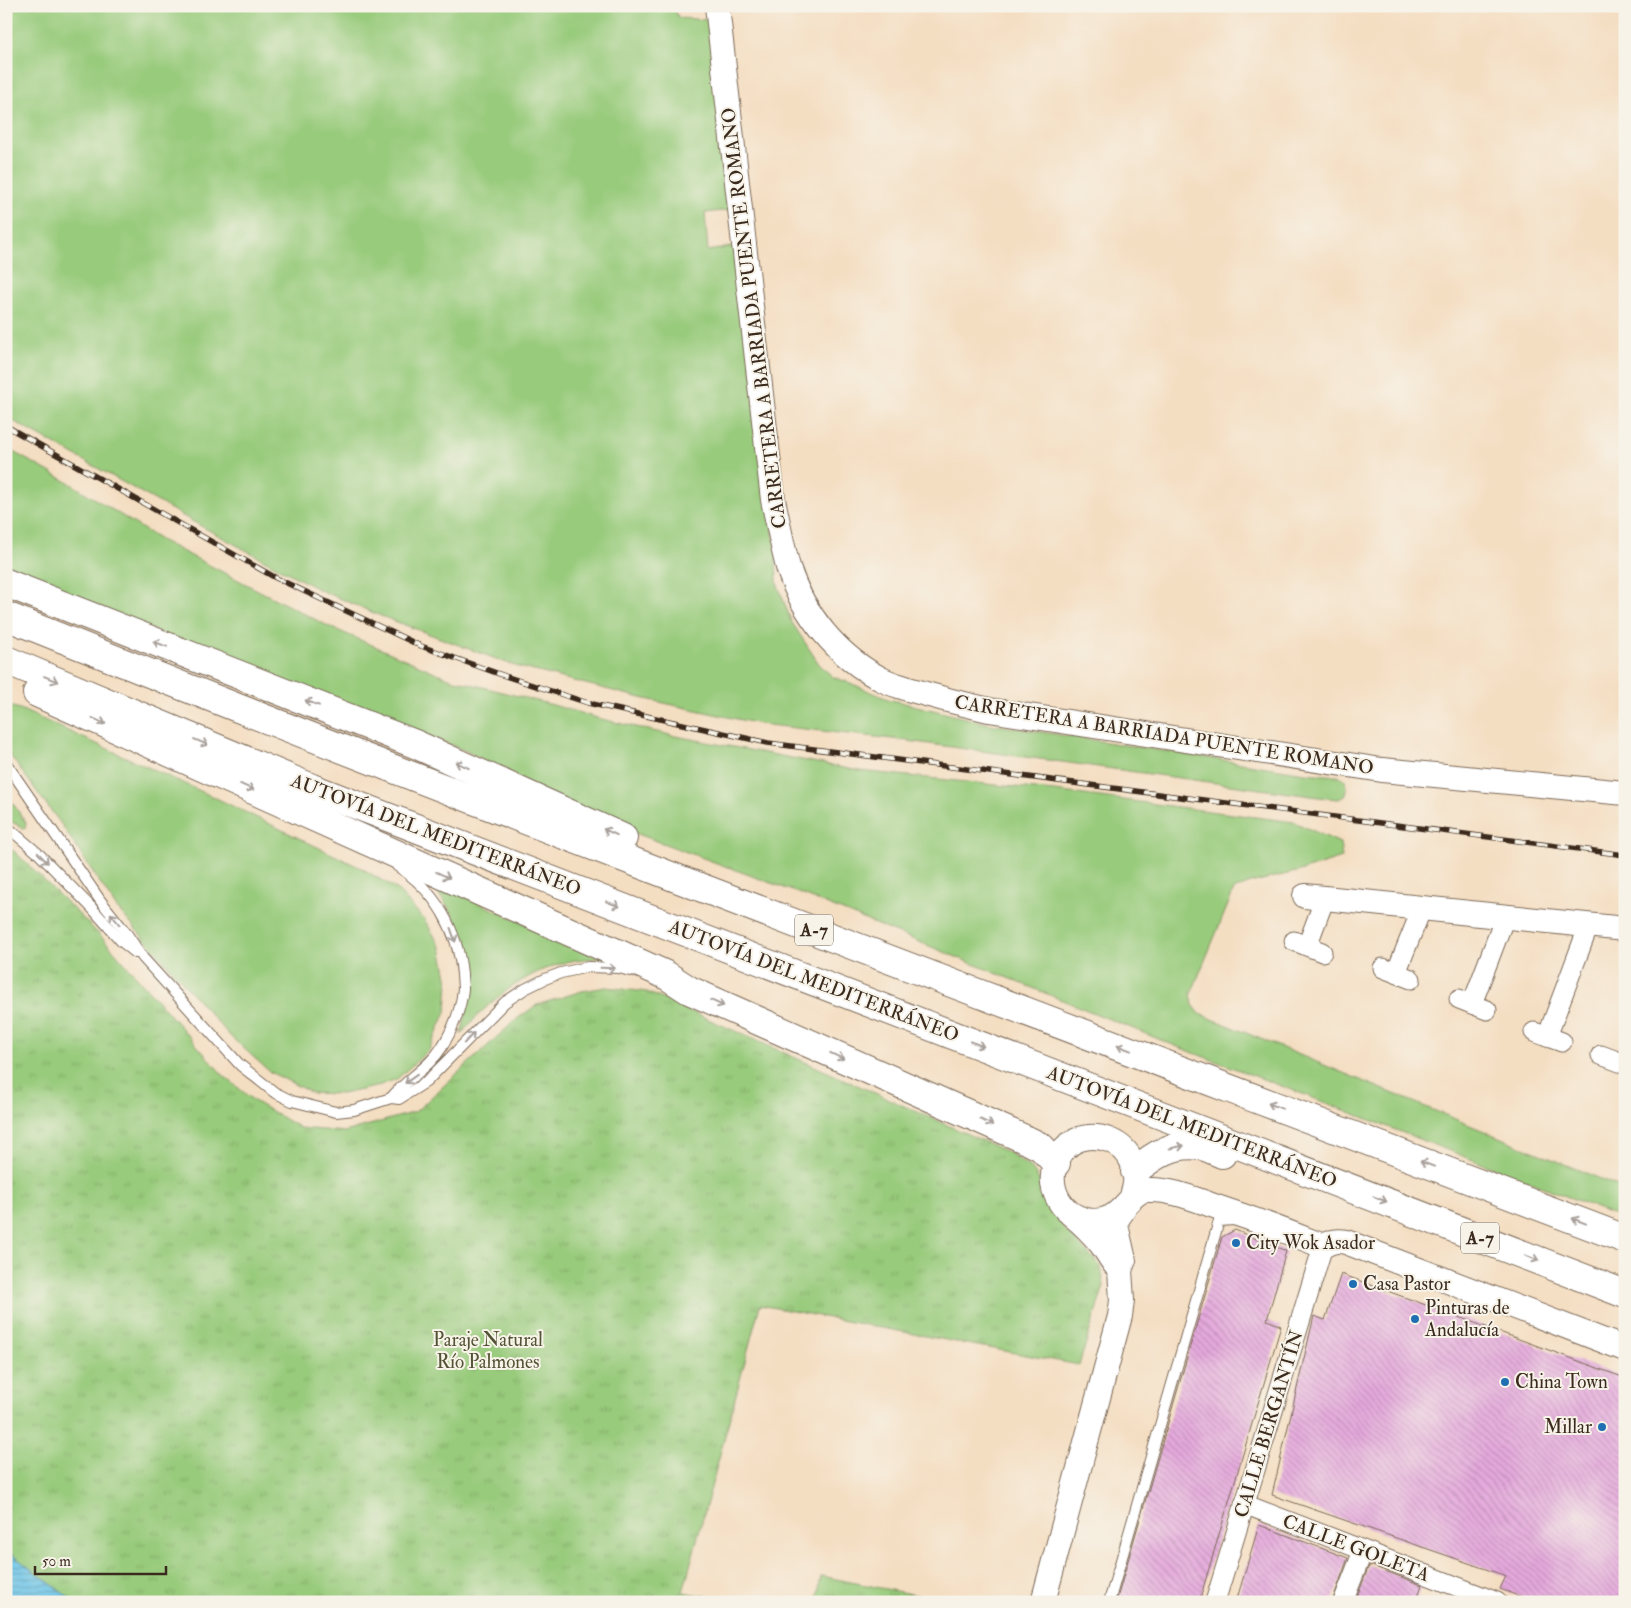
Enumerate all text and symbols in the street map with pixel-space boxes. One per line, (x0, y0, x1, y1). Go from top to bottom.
street label: CARRETERA A BARRIADA PUENTE ROMANO (716, 106, 792, 530)
one-way arrow (153, 639, 169, 648)
one-way arrow (43, 675, 58, 684)
street label: CARRETERA A BARRIADA PUENTE ROMANO (953, 690, 1375, 780)
one-way arrow (305, 698, 320, 707)
one-way arrow (91, 716, 106, 726)
one-way arrow (193, 737, 208, 747)
one-way arrow (455, 760, 470, 770)
street label: AUTOVÍA DEL MEDITERRÁNEO (287, 766, 585, 902)
one-way arrow (239, 783, 254, 793)
one-way arrow (603, 827, 618, 837)
one-way arrow (37, 852, 49, 864)
one-way arrow (435, 871, 450, 881)
one-way arrow (605, 900, 620, 909)
one-way arrow (109, 912, 120, 925)
street label: AUTOVÍA DEL MEDITERRÁNEO (665, 912, 963, 1048)
road number: A-7 (795, 914, 833, 946)
one-way arrow (449, 927, 458, 942)
one-way arrow (600, 963, 616, 972)
one-way arrow (709, 998, 724, 1008)
one-way arrow (463, 1032, 475, 1045)
one-way arrow (969, 1040, 984, 1049)
one-way arrow (1116, 1043, 1132, 1052)
one-way arrow (829, 1051, 844, 1061)
street label: AUTOVÍA DEL MEDITERRÁNEO (1043, 1058, 1341, 1194)
one-way arrow (404, 1074, 418, 1084)
one-way arrow (1268, 1101, 1284, 1110)
one-way arrow (978, 1117, 993, 1127)
one-way arrow (1168, 1142, 1184, 1152)
one-way arrow (1420, 1158, 1435, 1167)
one-way arrow (1372, 1195, 1387, 1205)
one-way arrow (1572, 1216, 1587, 1226)
road number: A-7 (1461, 1222, 1499, 1254)
place label: City Wok Asador (1246, 1231, 1375, 1255)
marker: City Wok Asador (1230, 1237, 1242, 1249)
one-way arrow (1524, 1254, 1539, 1263)
place label: Casa Pastor (1363, 1272, 1450, 1296)
marker: Casa Pastor (1347, 1278, 1359, 1290)
place label: Pinturas de Andalucía (1424, 1296, 1510, 1342)
marker: Pinturas de Andalucía (1409, 1313, 1421, 1325)
street label: CALLE BERGANTÍN (1227, 1327, 1309, 1520)
park label: Paraje Natural Río Palmones (433, 1328, 543, 1374)
place label: China Town (1515, 1370, 1608, 1394)
marker: China Town (1499, 1376, 1511, 1388)
place label: Millar (1544, 1415, 1592, 1439)
marker: Millar (1596, 1421, 1608, 1433)
street label: CALLE GOLETA (1279, 1509, 1433, 1587)
scale bar (35, 1543, 166, 1575)
text: 50 m (42, 1552, 71, 1571)

